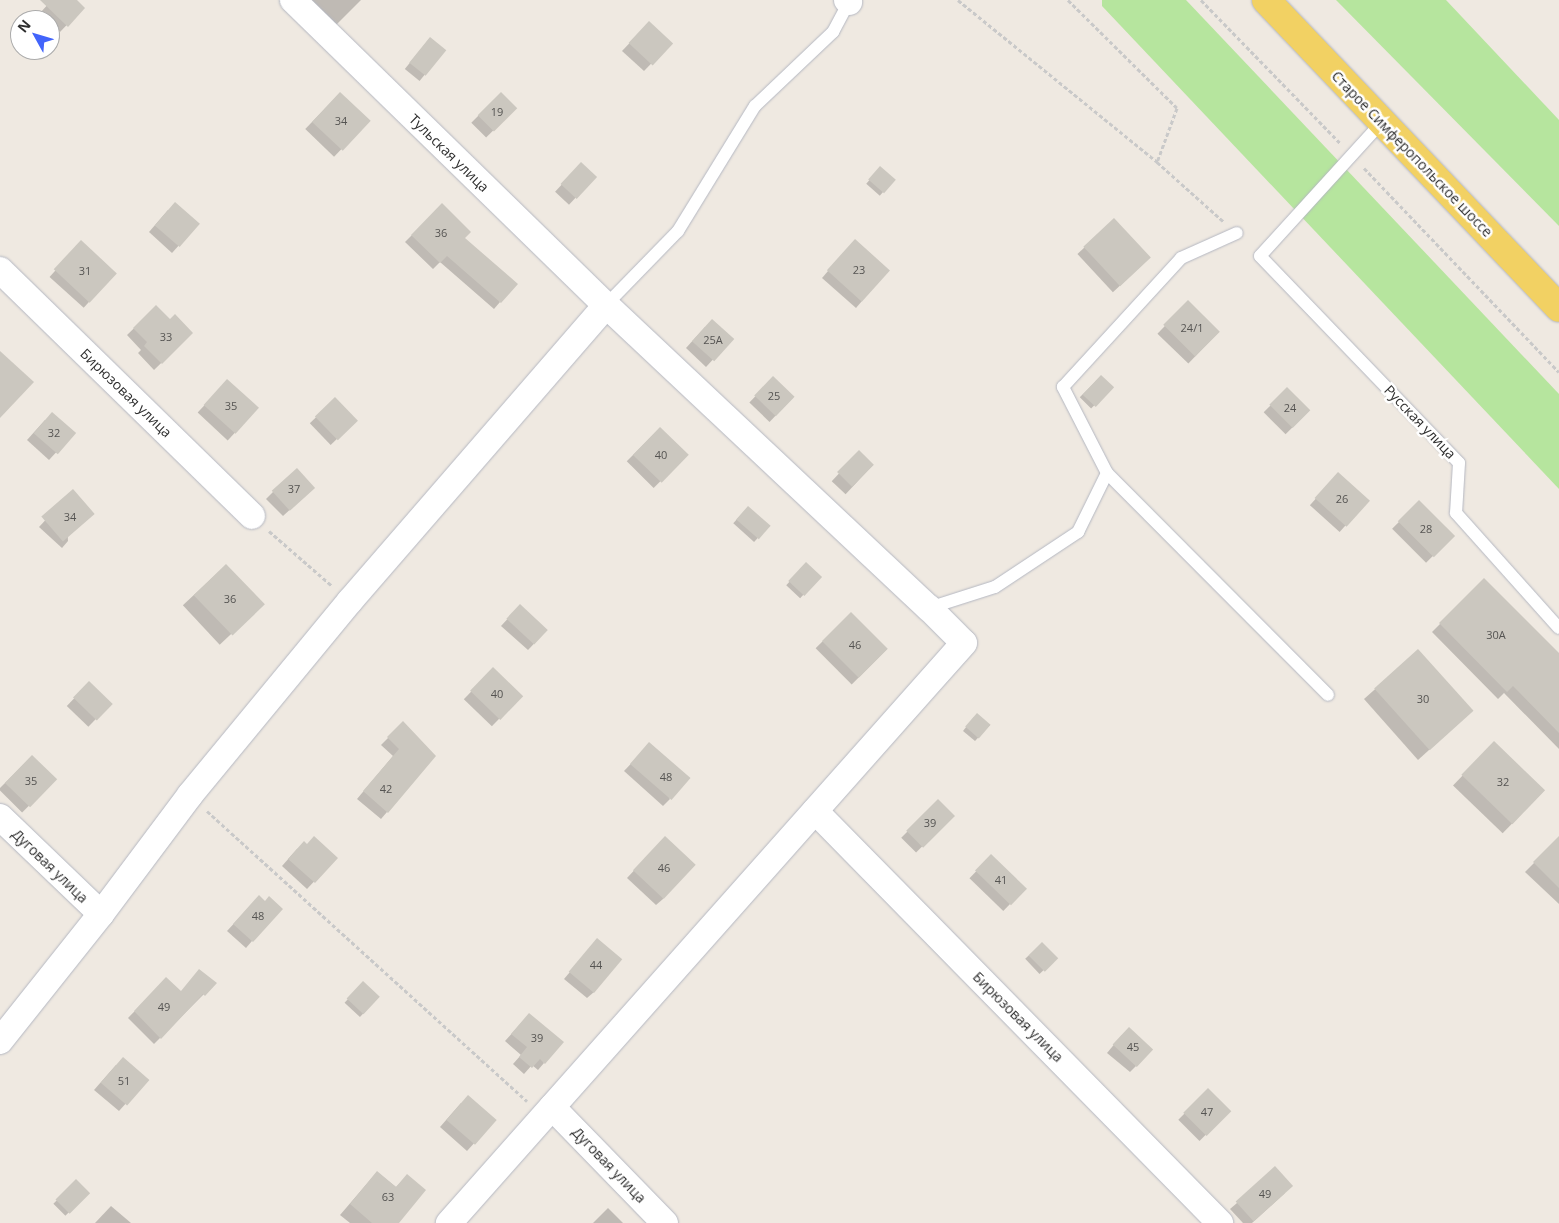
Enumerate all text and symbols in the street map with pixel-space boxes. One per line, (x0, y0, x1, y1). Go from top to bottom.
north arrow (10, 10, 60, 60)
text: N (13, 15, 35, 36)
street label: Старое Симферопольское шоссе (1328, 68, 1496, 240)
house number: 19 (491, 105, 503, 119)
street label: Тульская улица (406, 111, 492, 195)
house number: 34 (335, 114, 347, 128)
house number: 36 (435, 226, 447, 240)
house number: 23 (853, 263, 865, 277)
house number: 31 (79, 264, 91, 278)
house number: 24/1 (1181, 321, 1203, 335)
house number: 33 (160, 330, 172, 344)
house number: 25А (703, 333, 723, 347)
street label: Бирюзовая улица (77, 345, 175, 441)
street label: Русская улица (1381, 382, 1459, 462)
house number: 25 (768, 389, 780, 403)
house number: 35 (225, 399, 237, 413)
house number: 24 (1284, 401, 1296, 415)
house number: 32 (48, 426, 60, 440)
house number: 40 (655, 448, 667, 462)
house number: 37 (288, 482, 300, 496)
house number: 26 (1336, 492, 1348, 506)
house number: 34 (64, 510, 76, 524)
house number: 28 (1420, 522, 1432, 536)
house number: 36 (224, 592, 236, 606)
house number: 30А (1486, 628, 1506, 642)
house number: 46 (849, 638, 861, 652)
house number: 40 (491, 687, 503, 701)
house number: 30 (1417, 692, 1429, 706)
house number: 48 (660, 770, 672, 784)
house number: 35 (25, 774, 37, 788)
house number: 32 (1497, 775, 1509, 789)
house number: 42 (380, 782, 392, 796)
house number: 39 (924, 816, 936, 830)
street label: Дуговая улица (9, 826, 91, 906)
house number: 46 (658, 861, 670, 875)
house number: 41 (995, 873, 1007, 887)
house number: 48 (252, 909, 264, 923)
house number: 44 (590, 958, 602, 972)
street label: Бирюзовая улица (969, 968, 1067, 1066)
house number: 49 (158, 1000, 170, 1014)
house number: 39 (531, 1031, 543, 1045)
house number: 45 (1127, 1040, 1139, 1054)
house number: 51 (118, 1074, 130, 1088)
house number: 47 (1201, 1105, 1213, 1119)
street label: Дуговая улица (569, 1124, 649, 1206)
house number: 49 (1259, 1187, 1271, 1201)
house number: 63 (382, 1190, 394, 1204)

